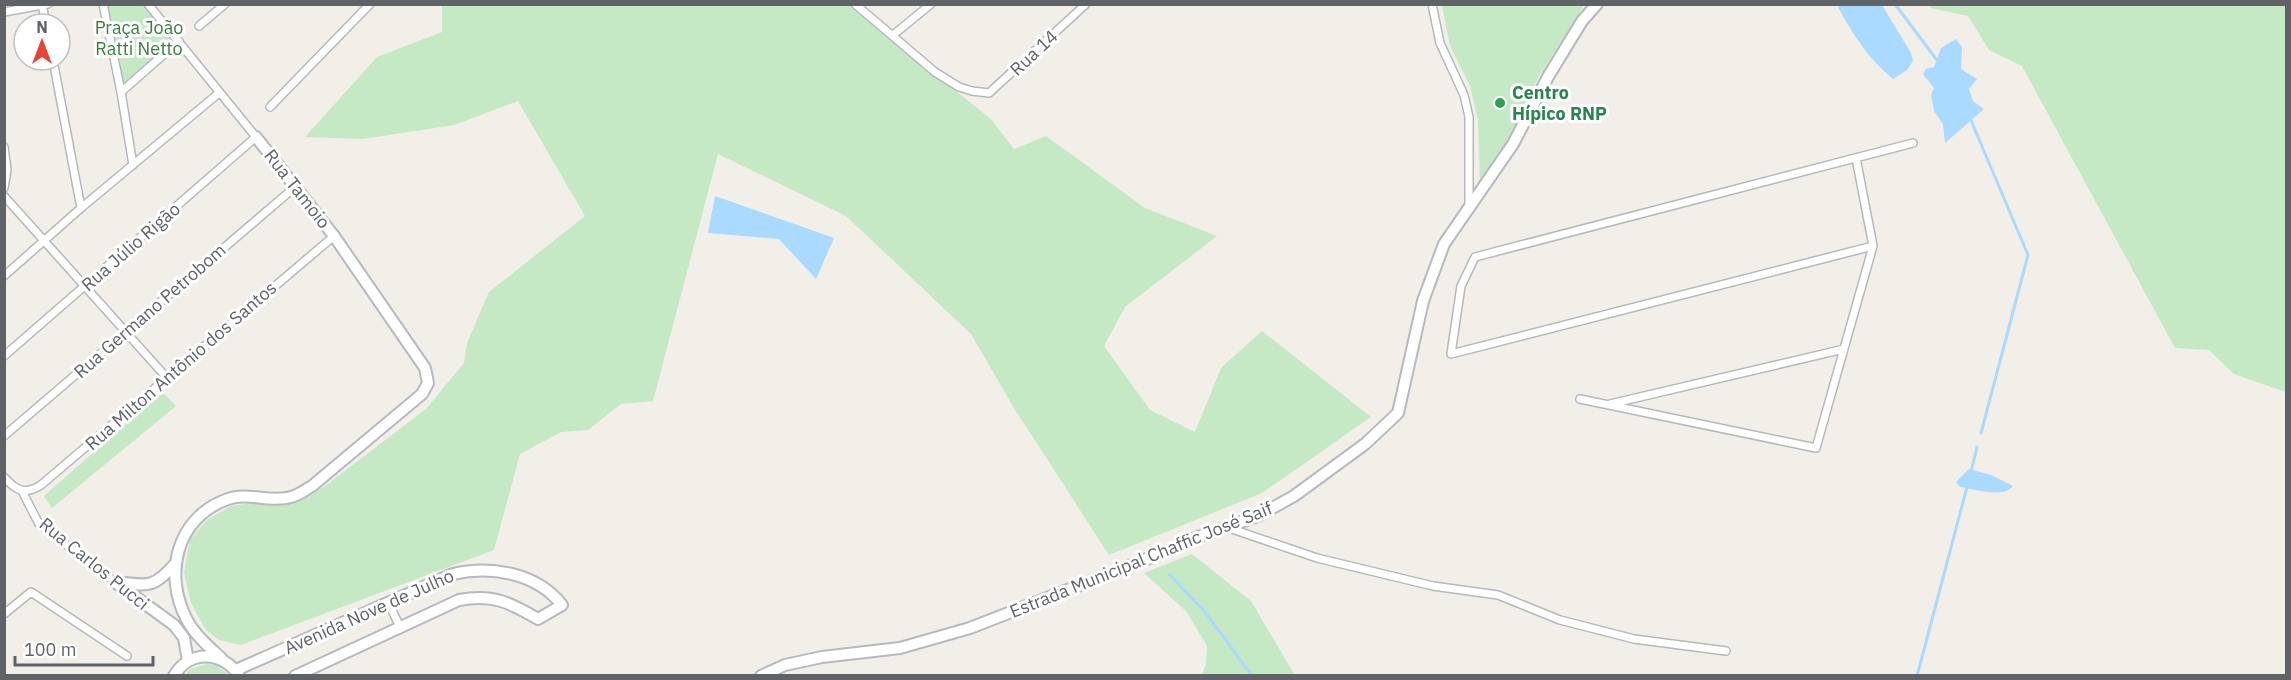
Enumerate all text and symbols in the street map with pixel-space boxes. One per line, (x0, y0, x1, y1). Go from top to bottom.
north arrow (12, 12, 72, 72)
park label: Praça João Ratti Netto (95, 16, 183, 60)
text: N (36, 17, 48, 37)
street label: Rua 14 (1005, 25, 1063, 81)
place label: Centro Hípico RNP (1512, 81, 1607, 125)
marker: Centro Hípico RNP (1493, 96, 1507, 110)
street label: Rua Tamoio (259, 144, 336, 233)
street label: Rua Júlio Rigão (76, 197, 185, 296)
street label: Rua Germano Petrobom (69, 238, 230, 383)
street label: Rua Milton Antônio dos Santos (80, 276, 281, 455)
street label: Estrada Municipal Chaffic José Saif (1006, 496, 1276, 623)
street label: Rua Carlos Pucci (35, 512, 154, 615)
street label: Avenida Nove de Julho (280, 564, 457, 659)
scale bar (15, 629, 153, 667)
text: 100 m (24, 638, 76, 661)

